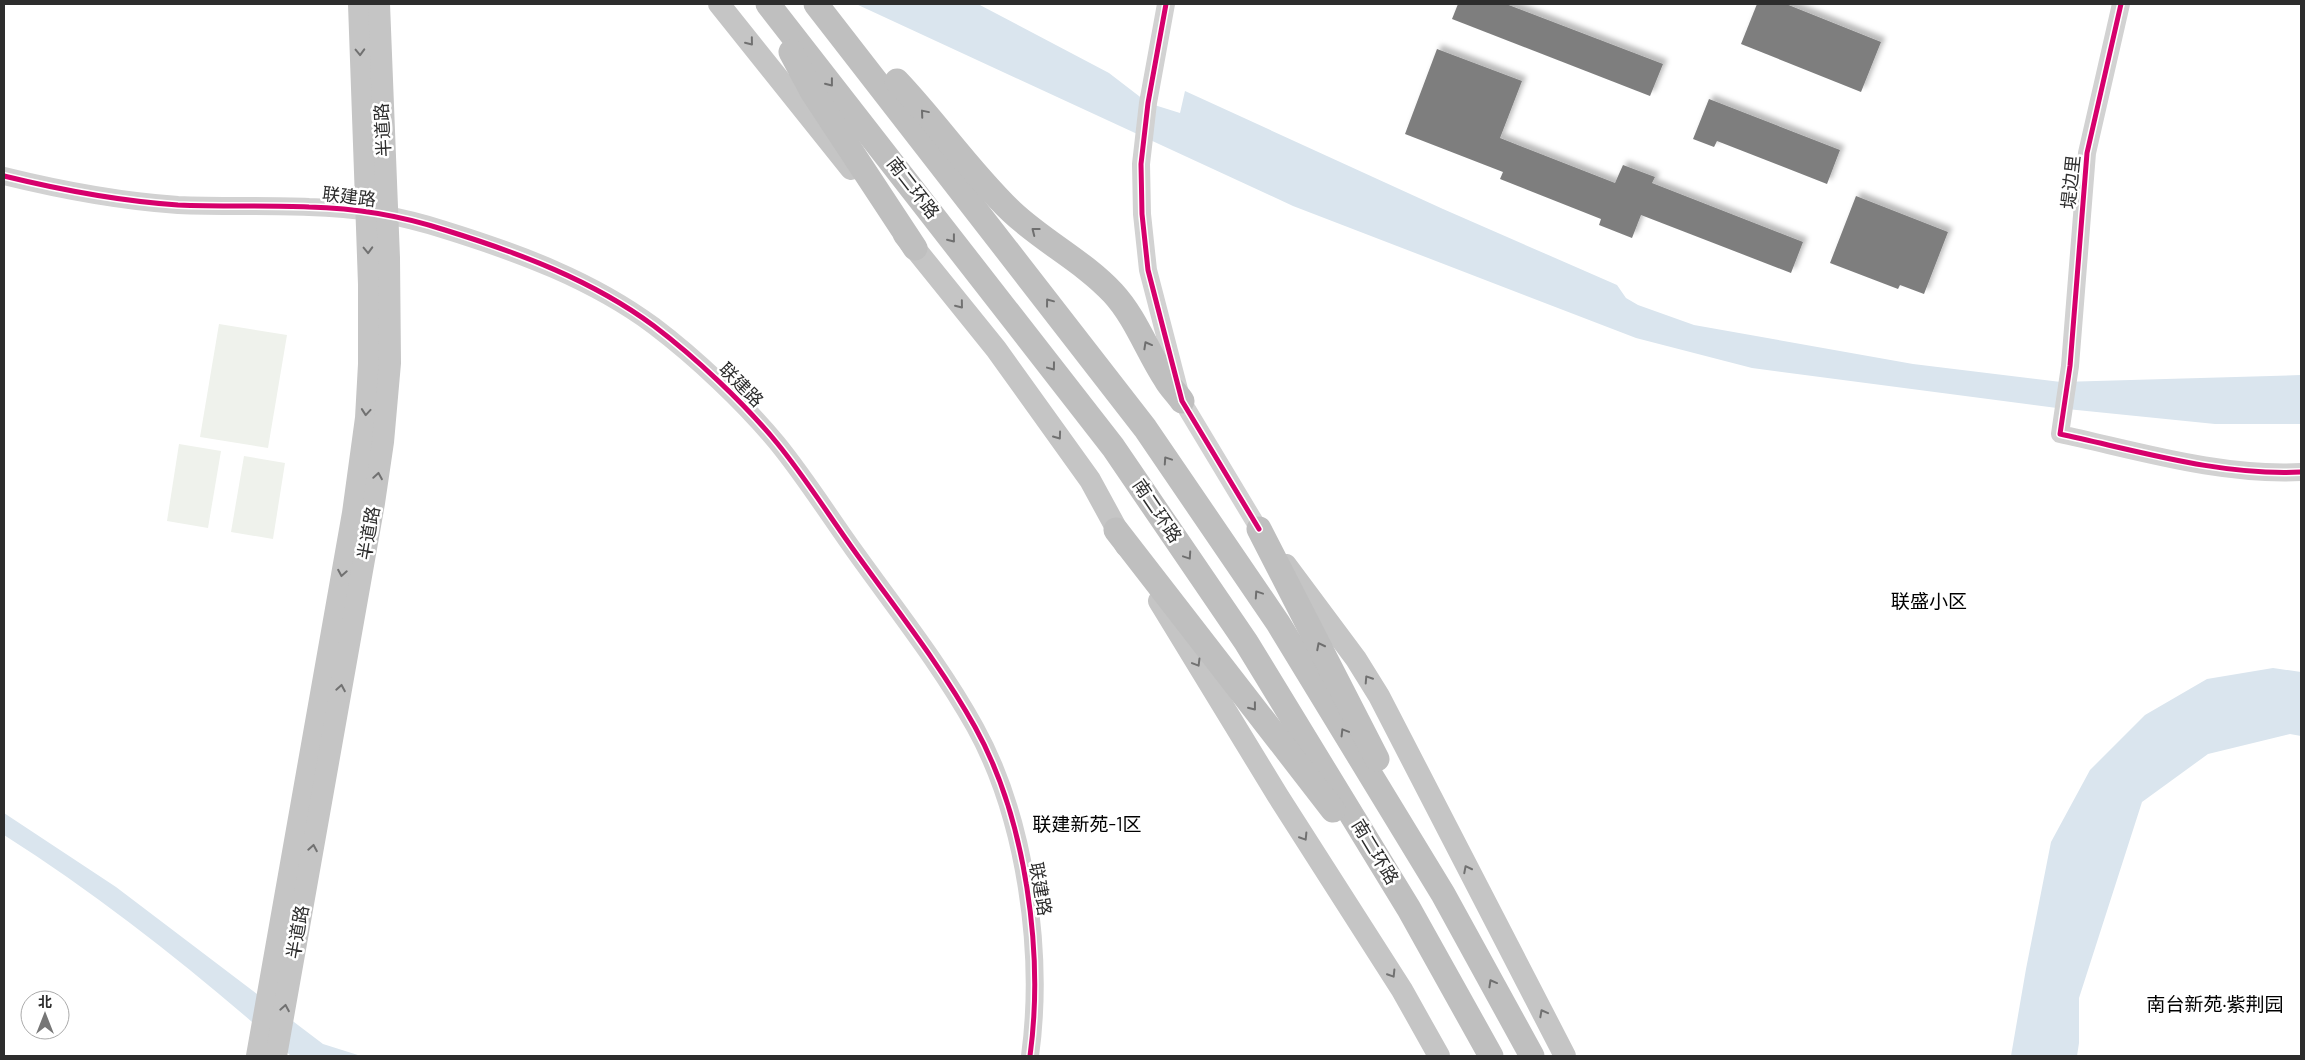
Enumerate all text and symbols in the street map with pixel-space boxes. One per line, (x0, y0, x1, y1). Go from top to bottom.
one-way arrow (744, 36, 752, 45)
one-way arrow (355, 49, 365, 57)
one-way arrow (825, 77, 833, 86)
street label: 半道路 (370, 103, 394, 158)
one-way arrow (921, 109, 930, 118)
street label: 南二环路 (883, 152, 945, 223)
street label: 堤边里 (2056, 154, 2084, 210)
street label: 联建路 (321, 182, 377, 210)
one-way arrow (1031, 228, 1040, 237)
one-way arrow (947, 233, 956, 242)
one-way arrow (362, 246, 373, 254)
one-way arrow (955, 299, 963, 308)
one-way arrow (1046, 299, 1054, 308)
one-way arrow (1143, 342, 1153, 351)
street label: 联建路 (715, 357, 769, 411)
one-way arrow (1046, 361, 1055, 371)
one-way arrow (361, 408, 372, 416)
one-way arrow (1052, 430, 1061, 439)
one-way arrow (1164, 457, 1173, 466)
one-way arrow (373, 472, 383, 481)
street label: 南二环路 (1129, 474, 1187, 546)
street label: 半道路 (352, 504, 384, 561)
one-way arrow (1182, 550, 1191, 559)
one-way arrow (337, 568, 347, 577)
district label: 联盛小区 (1891, 589, 1967, 612)
one-way arrow (1255, 591, 1264, 600)
one-way arrow (1316, 642, 1326, 651)
one-way arrow (1191, 658, 1201, 667)
one-way arrow (1365, 675, 1374, 684)
one-way arrow (336, 684, 346, 693)
one-way arrow (1247, 701, 1256, 711)
one-way arrow (1341, 729, 1351, 738)
district label: 联建新苑-1区 (1032, 812, 1142, 835)
street label: 南二环路 (1348, 815, 1404, 888)
one-way arrow (1298, 831, 1308, 840)
one-way arrow (308, 844, 318, 853)
street label: 联建路 (1025, 860, 1057, 917)
one-way arrow (1463, 865, 1474, 874)
street label: 半道路 (281, 903, 313, 960)
one-way arrow (1385, 968, 1395, 977)
one-way arrow (1488, 979, 1498, 988)
north arrow (20, 990, 70, 1040)
district label: 南台新苑·紫荆园 (2147, 992, 2284, 1015)
text: 北 (38, 993, 52, 1010)
one-way arrow (279, 1004, 289, 1013)
one-way arrow (1539, 1009, 1549, 1018)

